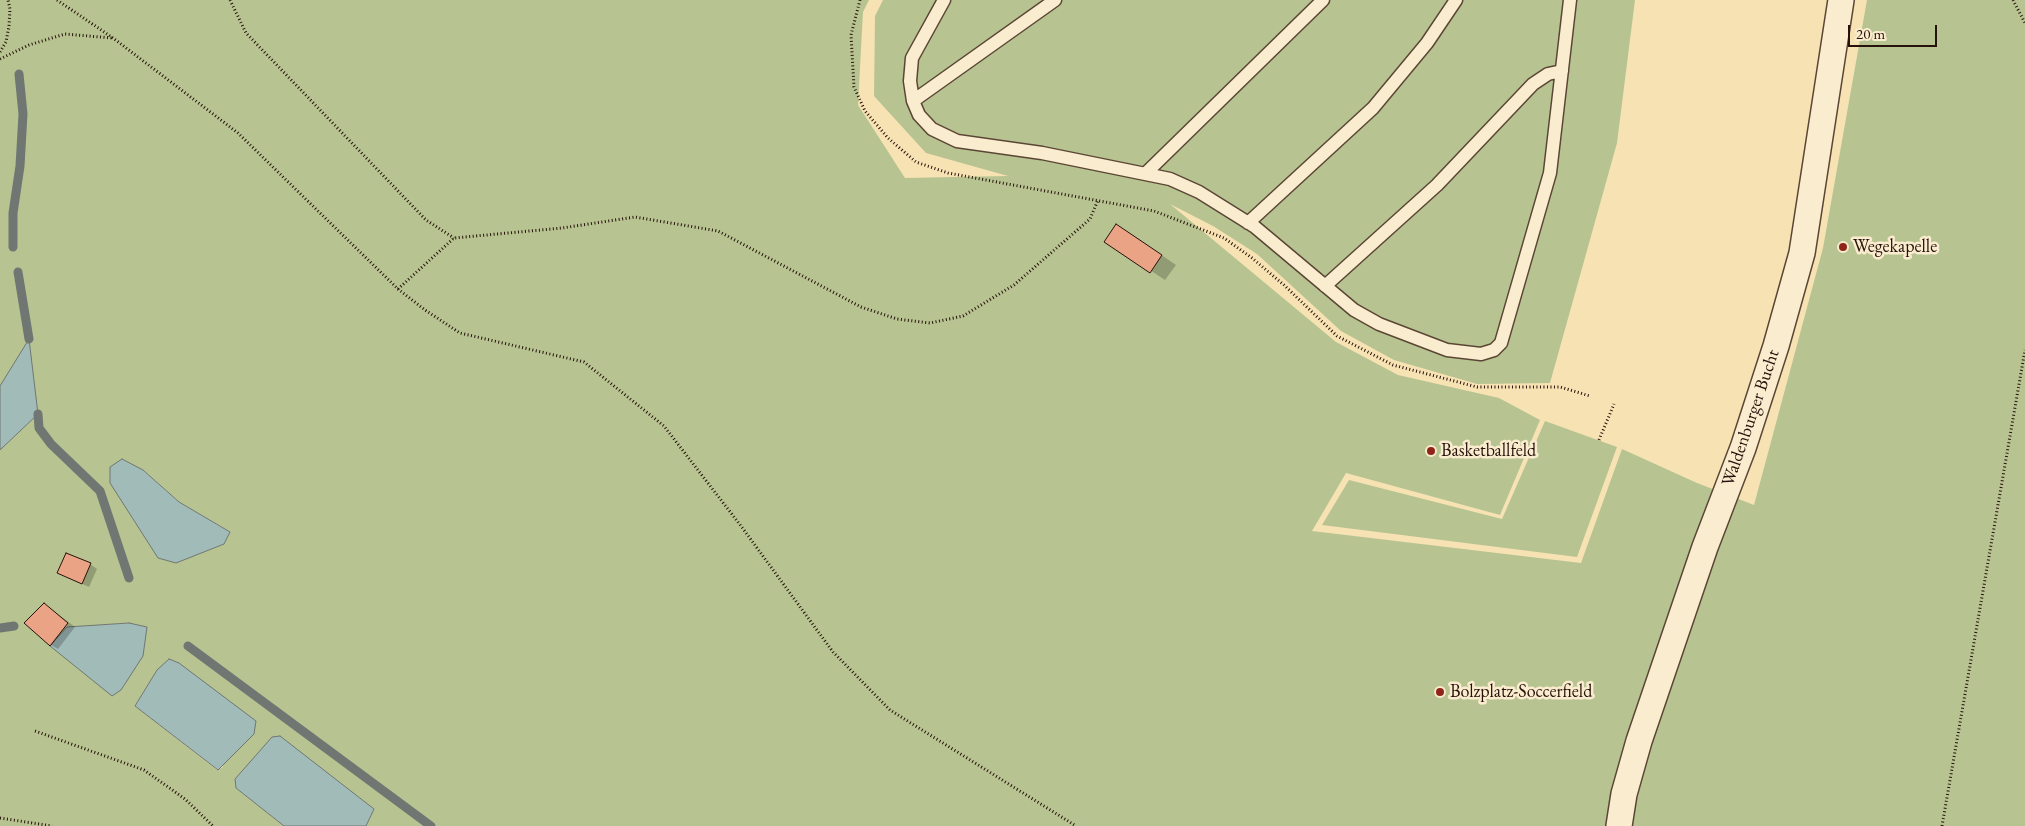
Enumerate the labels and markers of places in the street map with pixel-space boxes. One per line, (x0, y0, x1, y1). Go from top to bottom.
place label: Wegekapelle (1853, 236, 1937, 258)
marker: Wegekapelle (1837, 241, 1849, 253)
place label: Basketballfeld (1441, 440, 1536, 462)
marker: Basketballfeld (1425, 445, 1437, 457)
place label: Bolzplatz-Soccerfield (1450, 681, 1592, 703)
marker: Bolzplatz-Soccerfield (1434, 686, 1446, 698)

